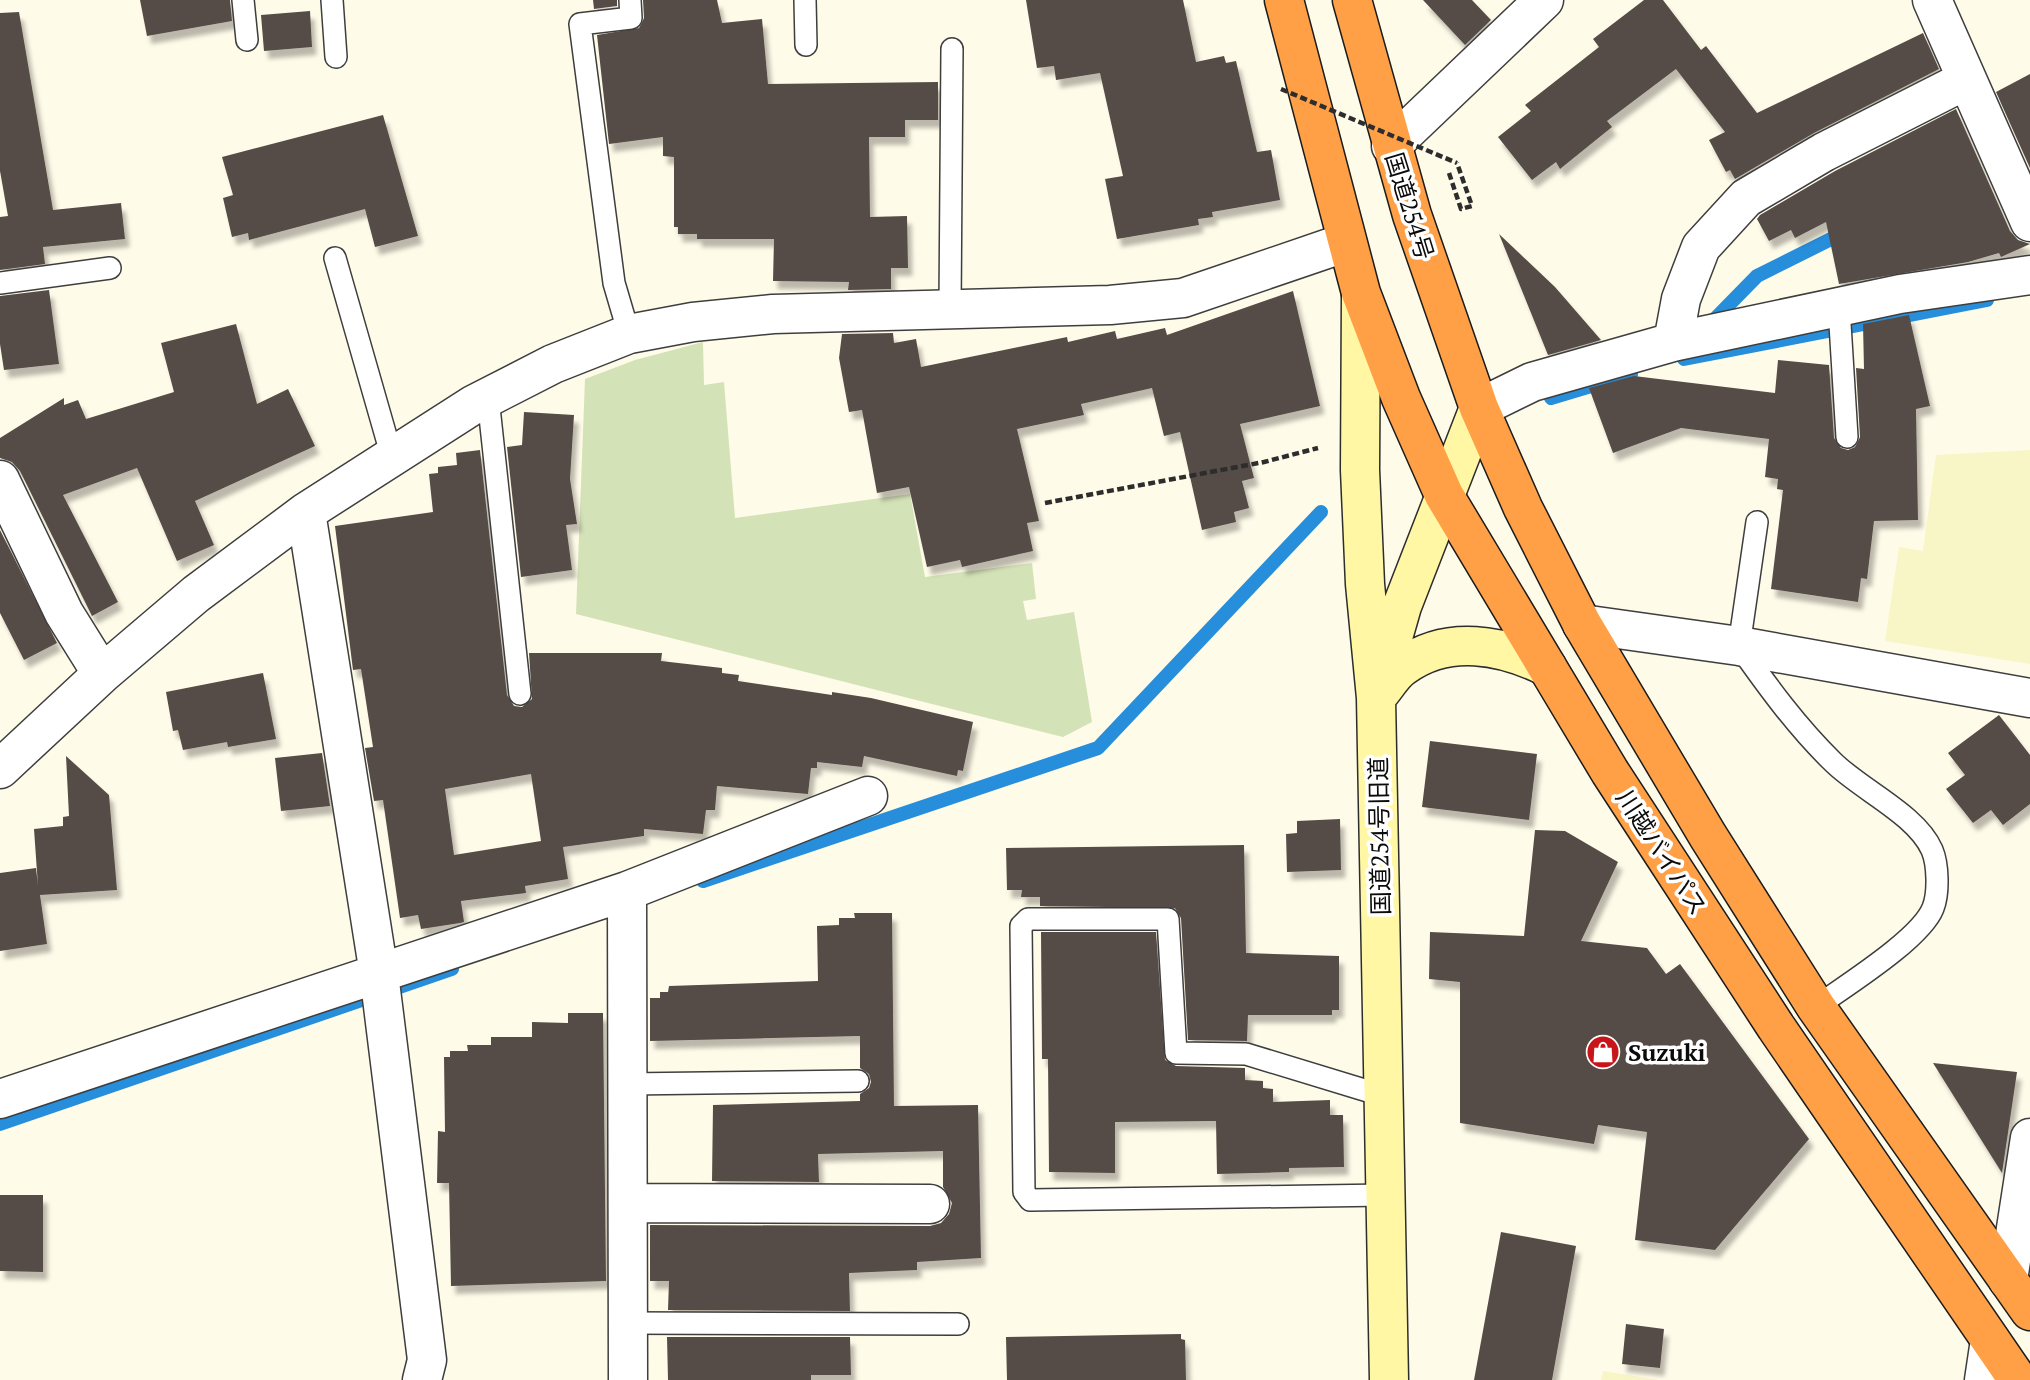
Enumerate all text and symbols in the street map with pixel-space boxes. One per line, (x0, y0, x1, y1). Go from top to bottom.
street label: 国道254号 (1379, 149, 1441, 263)
street label: 国道254号旧道 (1362, 757, 1396, 915)
street label: 川越バイパス (1609, 783, 1715, 921)
shop icon: Suzuki (1584, 1033, 1622, 1071)
place label: Suzuki (1628, 1036, 1706, 1068)

